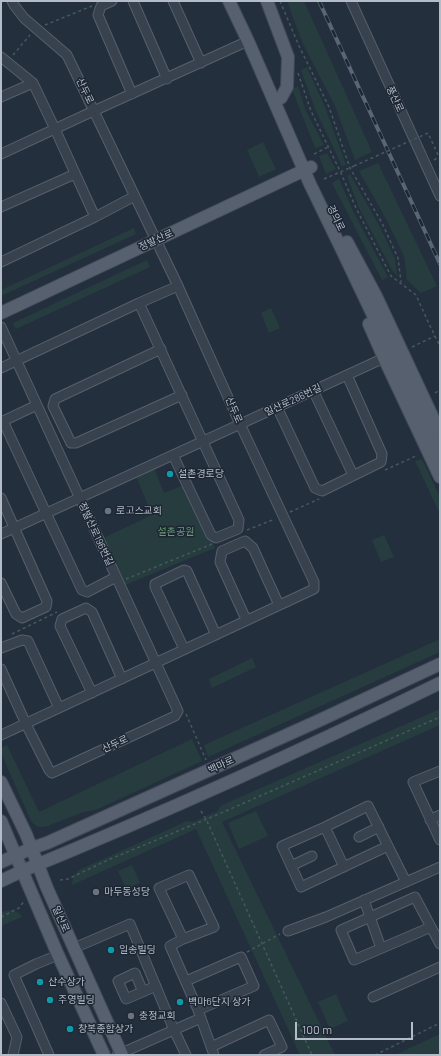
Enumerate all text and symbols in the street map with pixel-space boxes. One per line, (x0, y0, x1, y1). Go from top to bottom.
street label: 산두로 (74, 76, 96, 106)
street label: 풍산로 (384, 84, 406, 114)
street label: 경의로 (325, 203, 347, 233)
street label: 정발산로 (137, 227, 175, 253)
street label: 일산로286번길 (262, 382, 324, 418)
street label: 산두로 (223, 395, 245, 425)
place label: 설촌경로당 (178, 468, 224, 480)
marker: 설촌경로당 (165, 469, 175, 479)
street label: 정발산로196번길 (76, 500, 116, 568)
place label: 로고스교회 (116, 505, 162, 517)
marker: 로고스교회 (103, 506, 113, 516)
park label: 설촌공원 (158, 526, 194, 538)
street label: 산두로 (100, 733, 130, 755)
street label: 백마로 (206, 754, 236, 776)
place label: 마두동성당 (104, 886, 150, 898)
marker: 마두동성당 (91, 887, 101, 897)
street label: 일산로 (50, 904, 72, 934)
place label: 일송빌딩 (119, 944, 156, 956)
marker: 일송빌딩 (106, 945, 116, 955)
place label: 산수상가 (48, 976, 85, 988)
marker: 산수상가 (35, 977, 45, 987)
place label: 주영빌딩 (58, 994, 95, 1006)
marker: 주영빌딩 (45, 995, 55, 1005)
place label: 백마6단지 상가 (188, 996, 250, 1008)
marker: 백마6단지 상가 (175, 997, 185, 1007)
place label: 충정교회 (139, 1010, 176, 1022)
marker: 충정교회 (126, 1011, 136, 1021)
scale bar (297, 1014, 415, 1040)
text: 100 m (302, 1022, 332, 1036)
place label: 창복종합상가 (78, 1023, 133, 1035)
marker: 창복종합상가 (65, 1024, 75, 1034)

